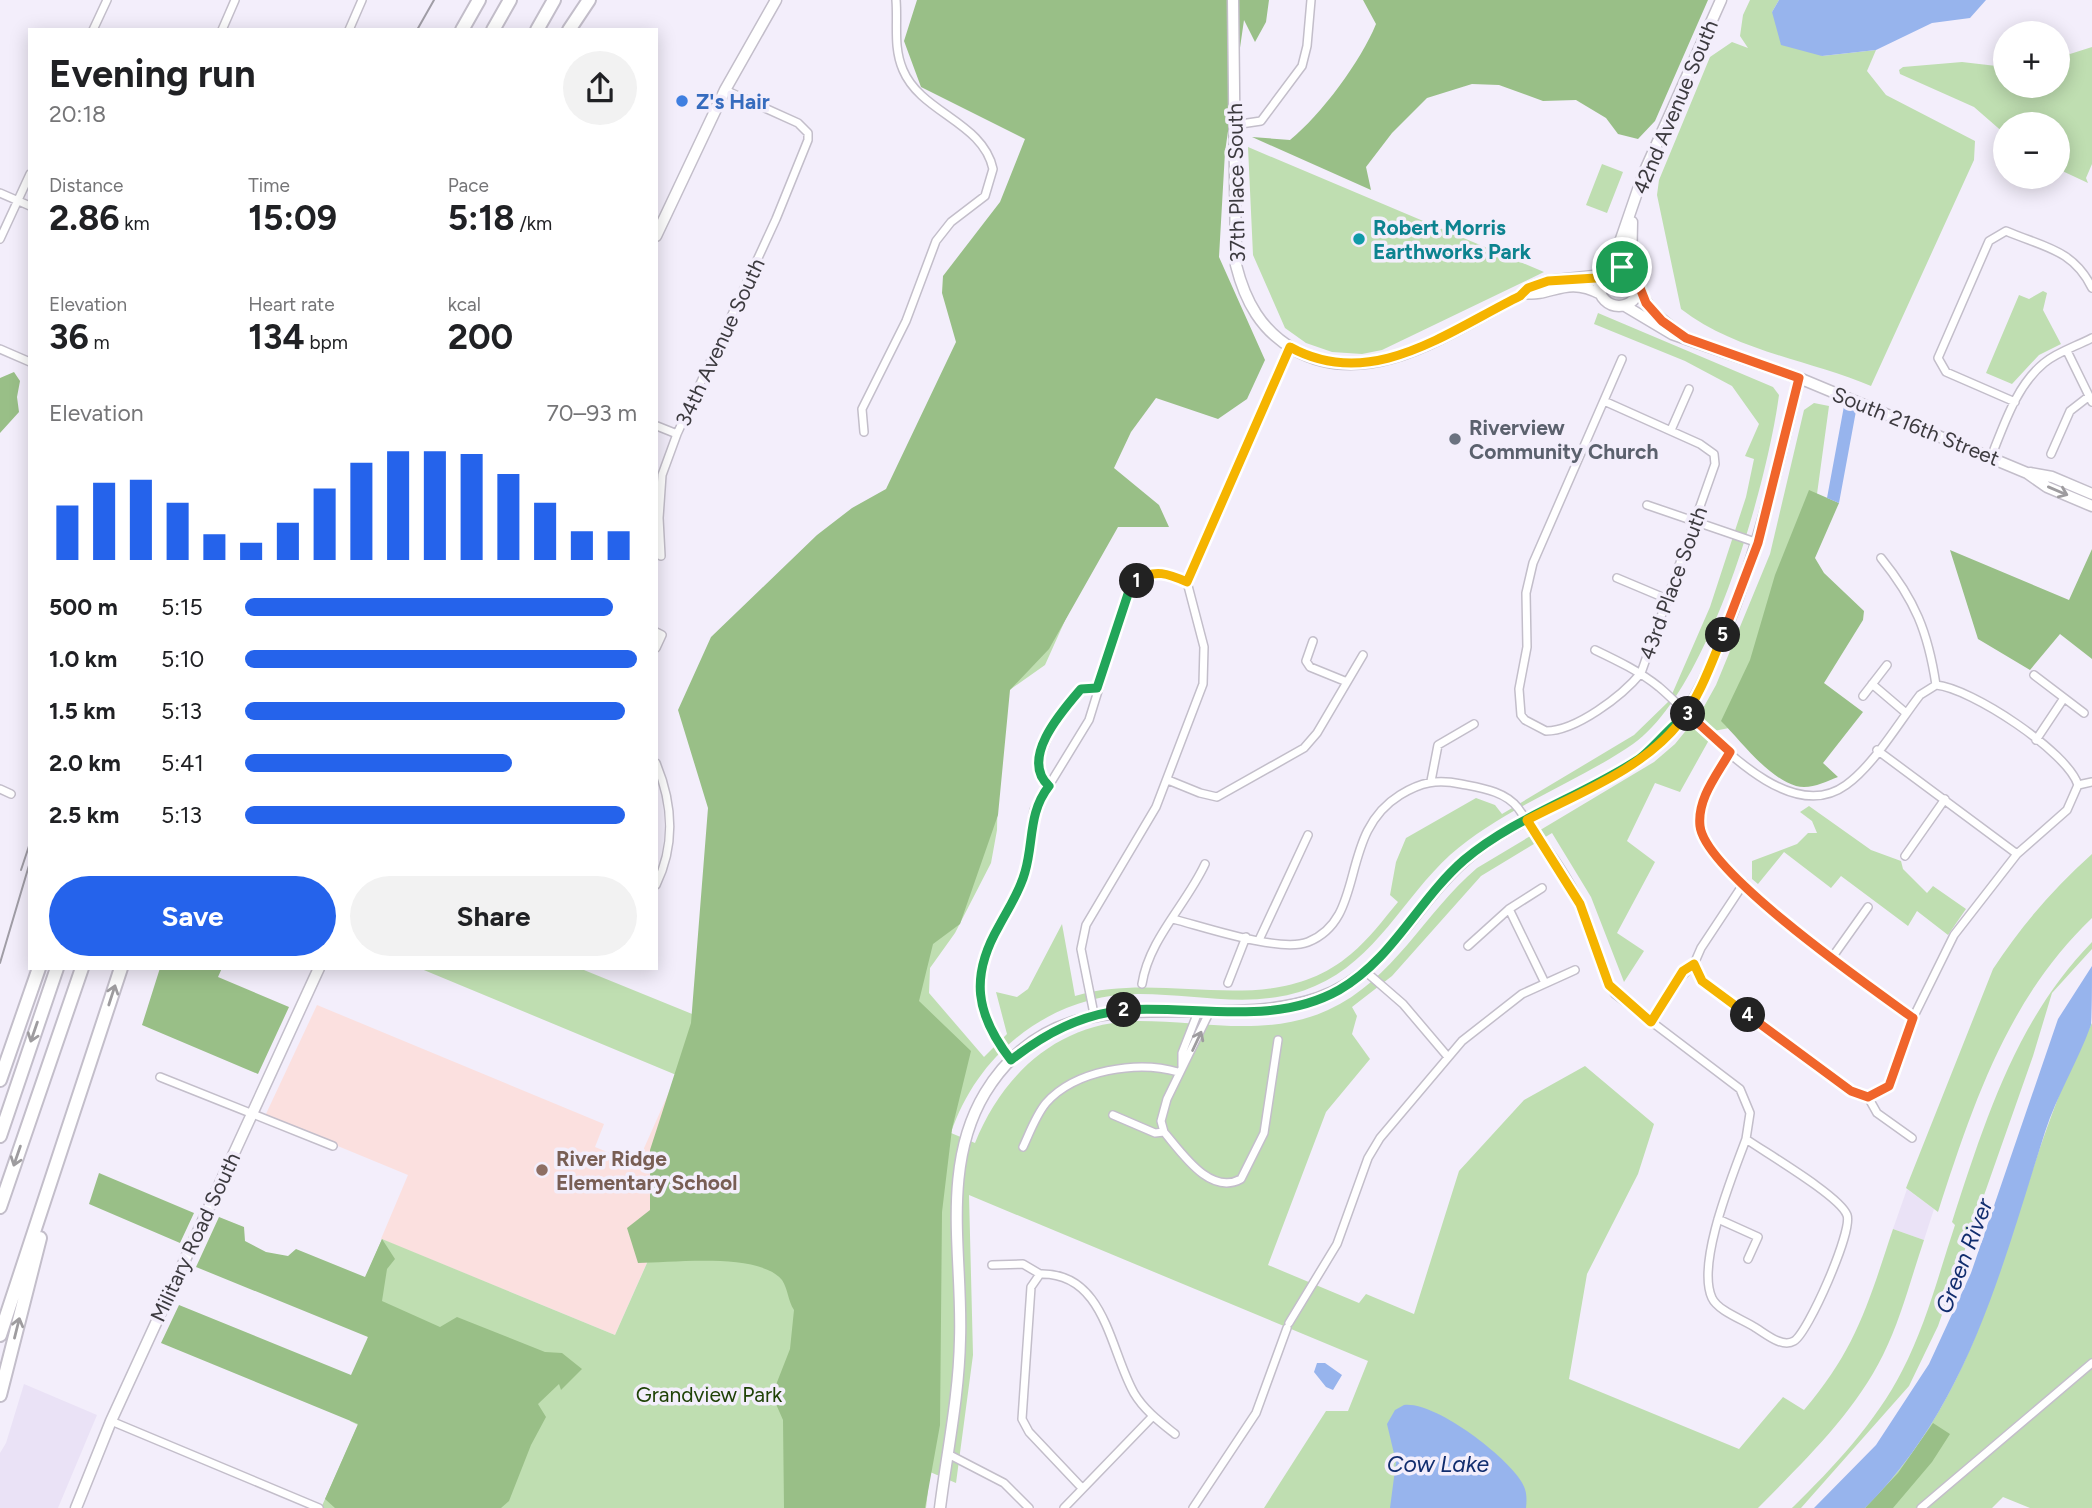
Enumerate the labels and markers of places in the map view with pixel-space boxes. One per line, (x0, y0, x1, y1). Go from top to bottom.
place label: Z's Hair (696, 89, 770, 114)
marker: Z's Hair (674, 93, 690, 109)
place label: Robert Morris Earthworks Park (1373, 215, 1532, 264)
marker: Robert Morris Earthworks Park (1351, 231, 1367, 247)
pin (1592, 237, 1652, 297)
place label: Riverview Community Church (1469, 415, 1658, 464)
marker: Riverview Community Church (1447, 431, 1463, 447)
pin: 1 (1120, 564, 1154, 598)
pin: 5 (1706, 618, 1740, 652)
pin: 3 (1670, 696, 1706, 732)
pin: 2 (1106, 992, 1142, 1028)
pin: 4 (1730, 998, 1766, 1032)
place label: River Ridge Elementary School (556, 1146, 737, 1195)
marker: River Ridge Elementary School (534, 1162, 550, 1178)

